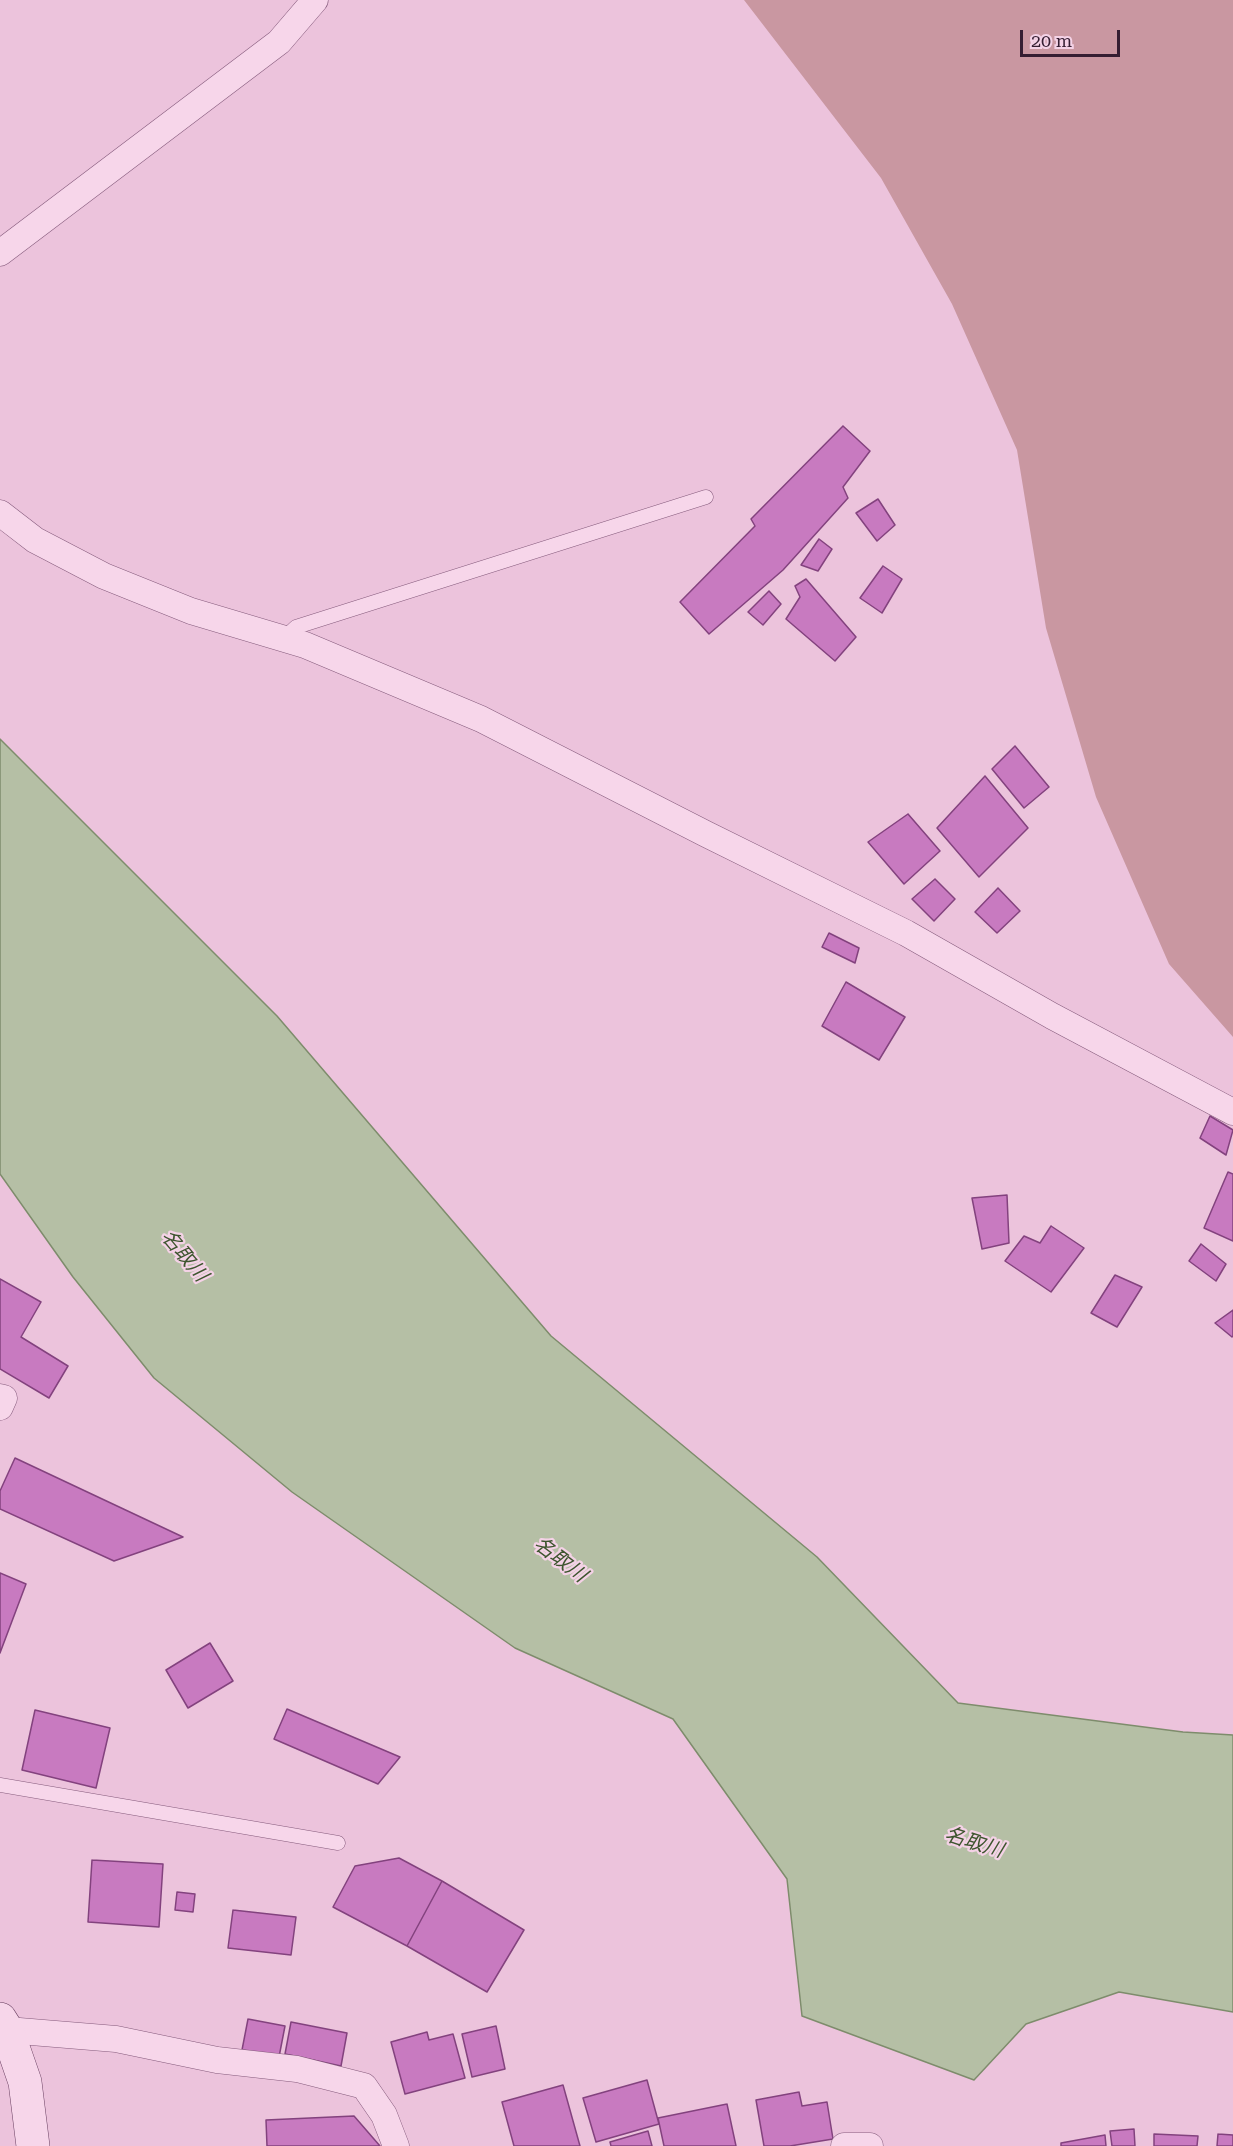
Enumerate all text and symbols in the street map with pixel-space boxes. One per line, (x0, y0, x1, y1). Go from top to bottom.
scale bar (1023, 18, 1124, 56)
text: 20 m (1031, 30, 1072, 51)
water label: 名取川 (156, 1225, 212, 1287)
water label: 名取川 (529, 1532, 591, 1588)
water label: 名取川 (942, 1823, 1006, 1863)

